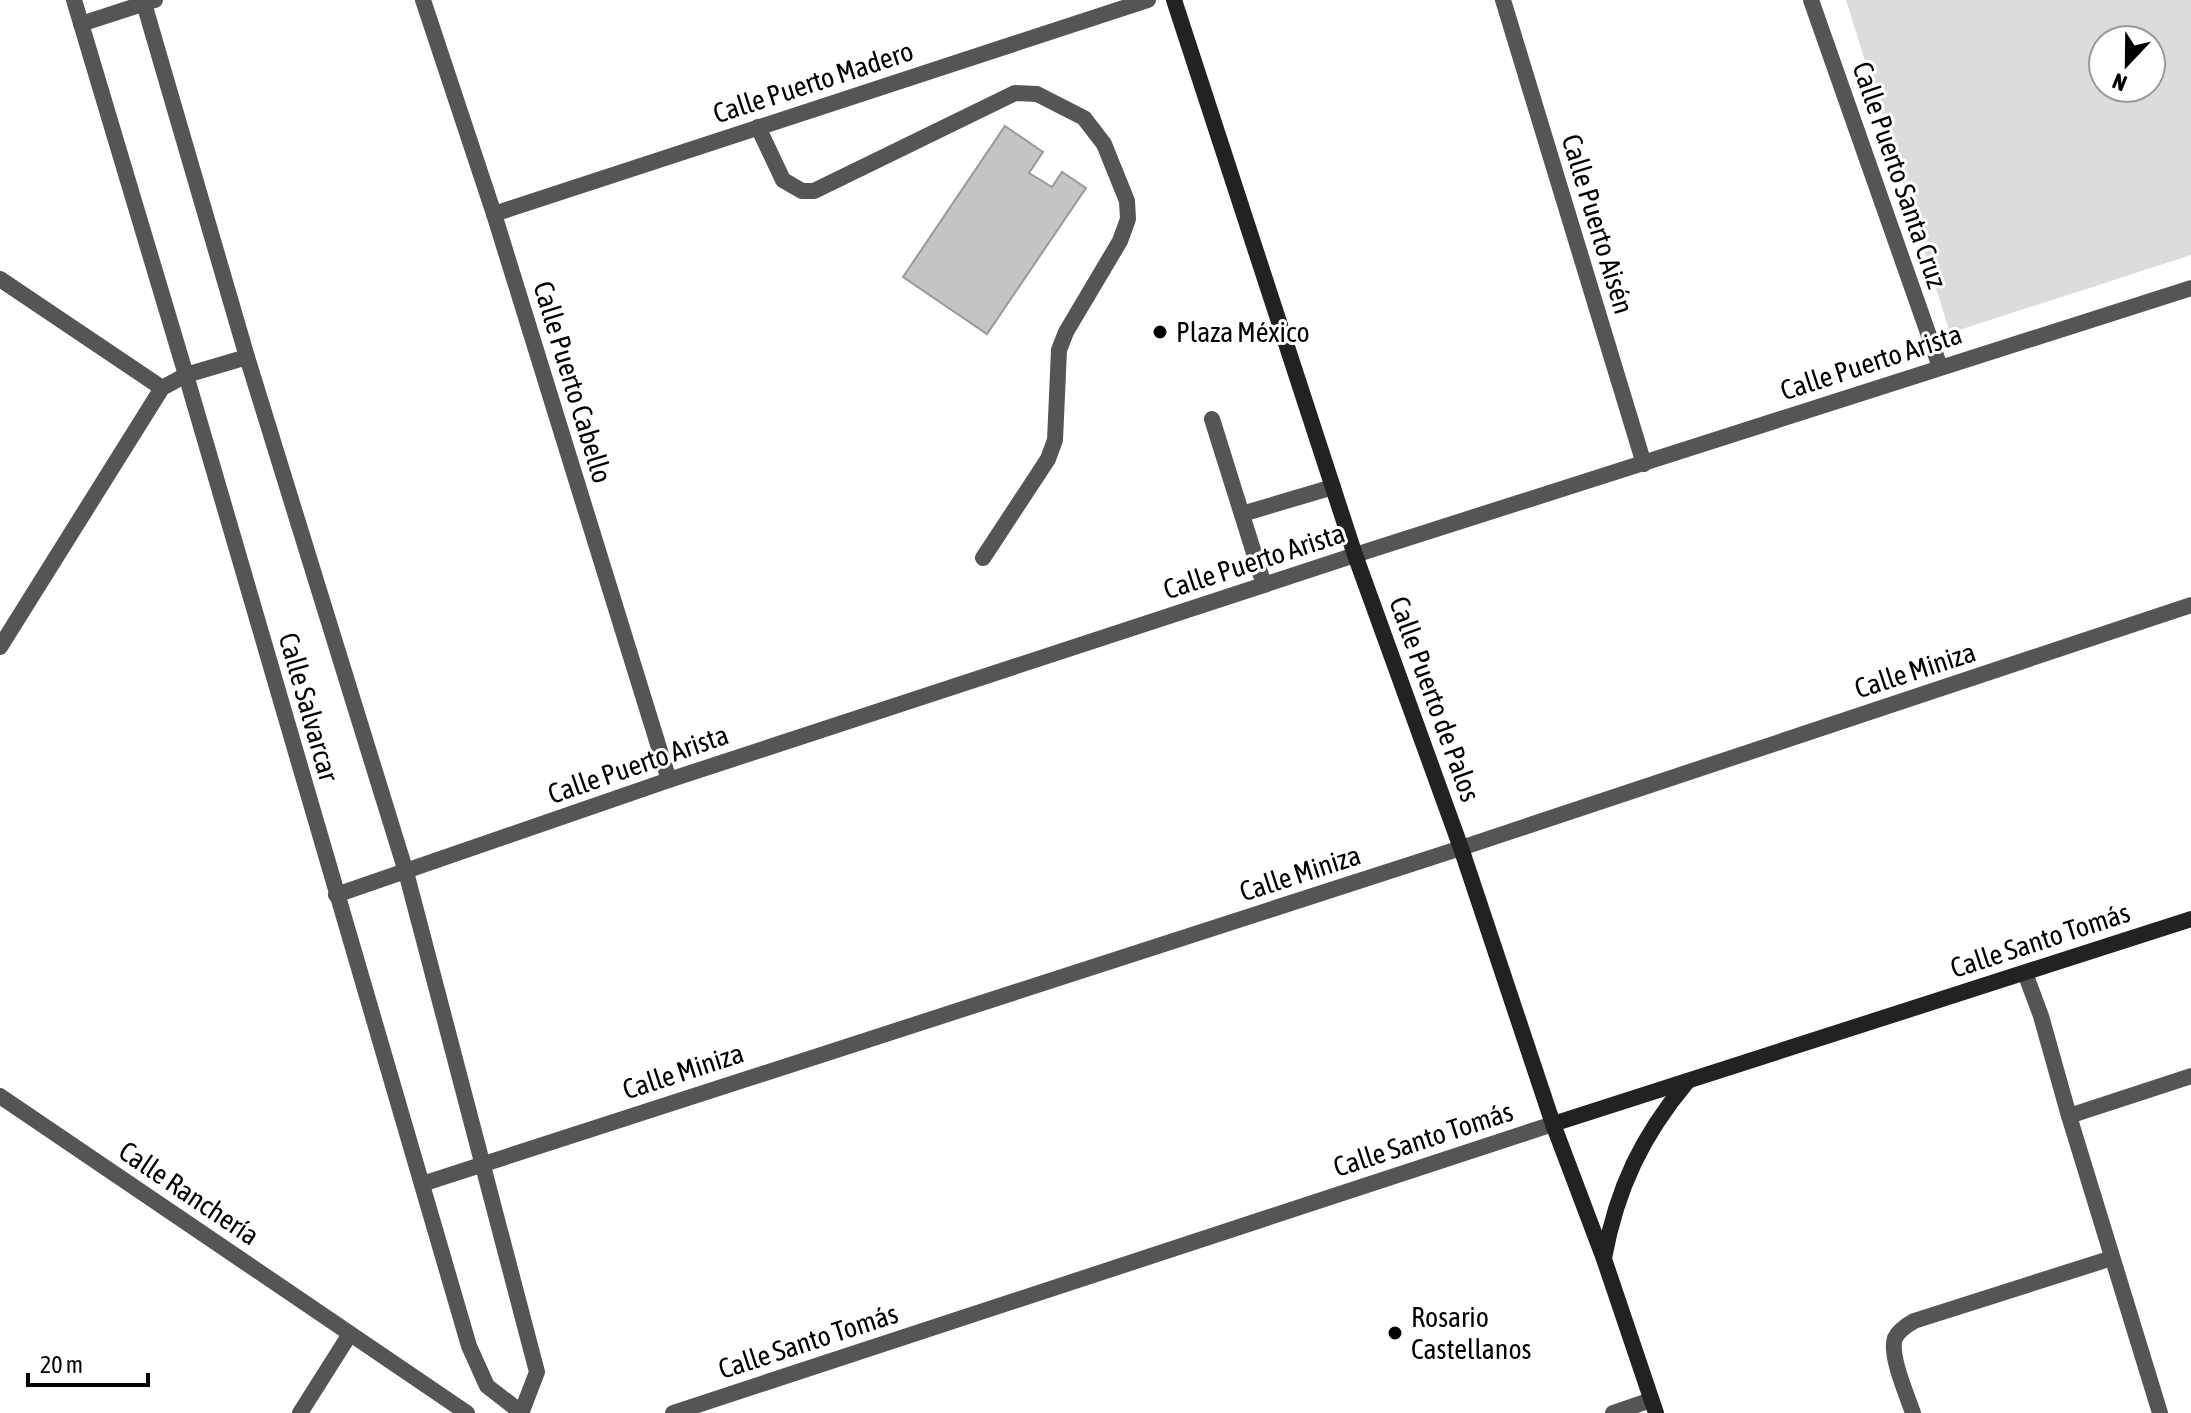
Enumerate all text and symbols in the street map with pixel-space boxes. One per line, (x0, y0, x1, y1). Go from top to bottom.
north arrow (2087, 24, 2167, 104)
street label: Calle Puerto Madero (709, 35, 917, 129)
street label: Calle Puerto Santa Cruz (1846, 58, 1954, 292)
text: N (2109, 68, 2130, 97)
street label: Calle Puerto Aisén (1556, 130, 1640, 318)
street label: Calle Puerto Cabello (527, 277, 619, 487)
place label: Plaza México (1176, 316, 1310, 348)
street label: Calle Puerto Arista (1776, 318, 1966, 406)
marker: Plaza México (1151, 323, 1169, 341)
street label: Calle Puerto Arista (1159, 517, 1349, 605)
street label: Calle Puerto de Palos (1383, 592, 1487, 806)
street label: Calle Salvarcar (273, 629, 346, 786)
street label: Calle Miniza (1851, 635, 1979, 705)
street label: Calle Puerto Arista (544, 718, 732, 810)
street label: Calle Miniza (1236, 838, 1364, 908)
street label: Calle Santo Tomás (1946, 896, 2134, 984)
street label: Calle Miniza (619, 1036, 747, 1106)
street label: Calle Santo Tomás (1329, 1095, 1517, 1183)
street label: Calle Ranchería (113, 1135, 265, 1251)
street label: Calle Santo Tomás (714, 1297, 902, 1385)
place label: Rosario Castellanos (1411, 1301, 1532, 1365)
marker: Rosario Castellanos (1386, 1324, 1404, 1342)
scale bar (28, 1337, 148, 1387)
text: 20 m (40, 1351, 83, 1378)

